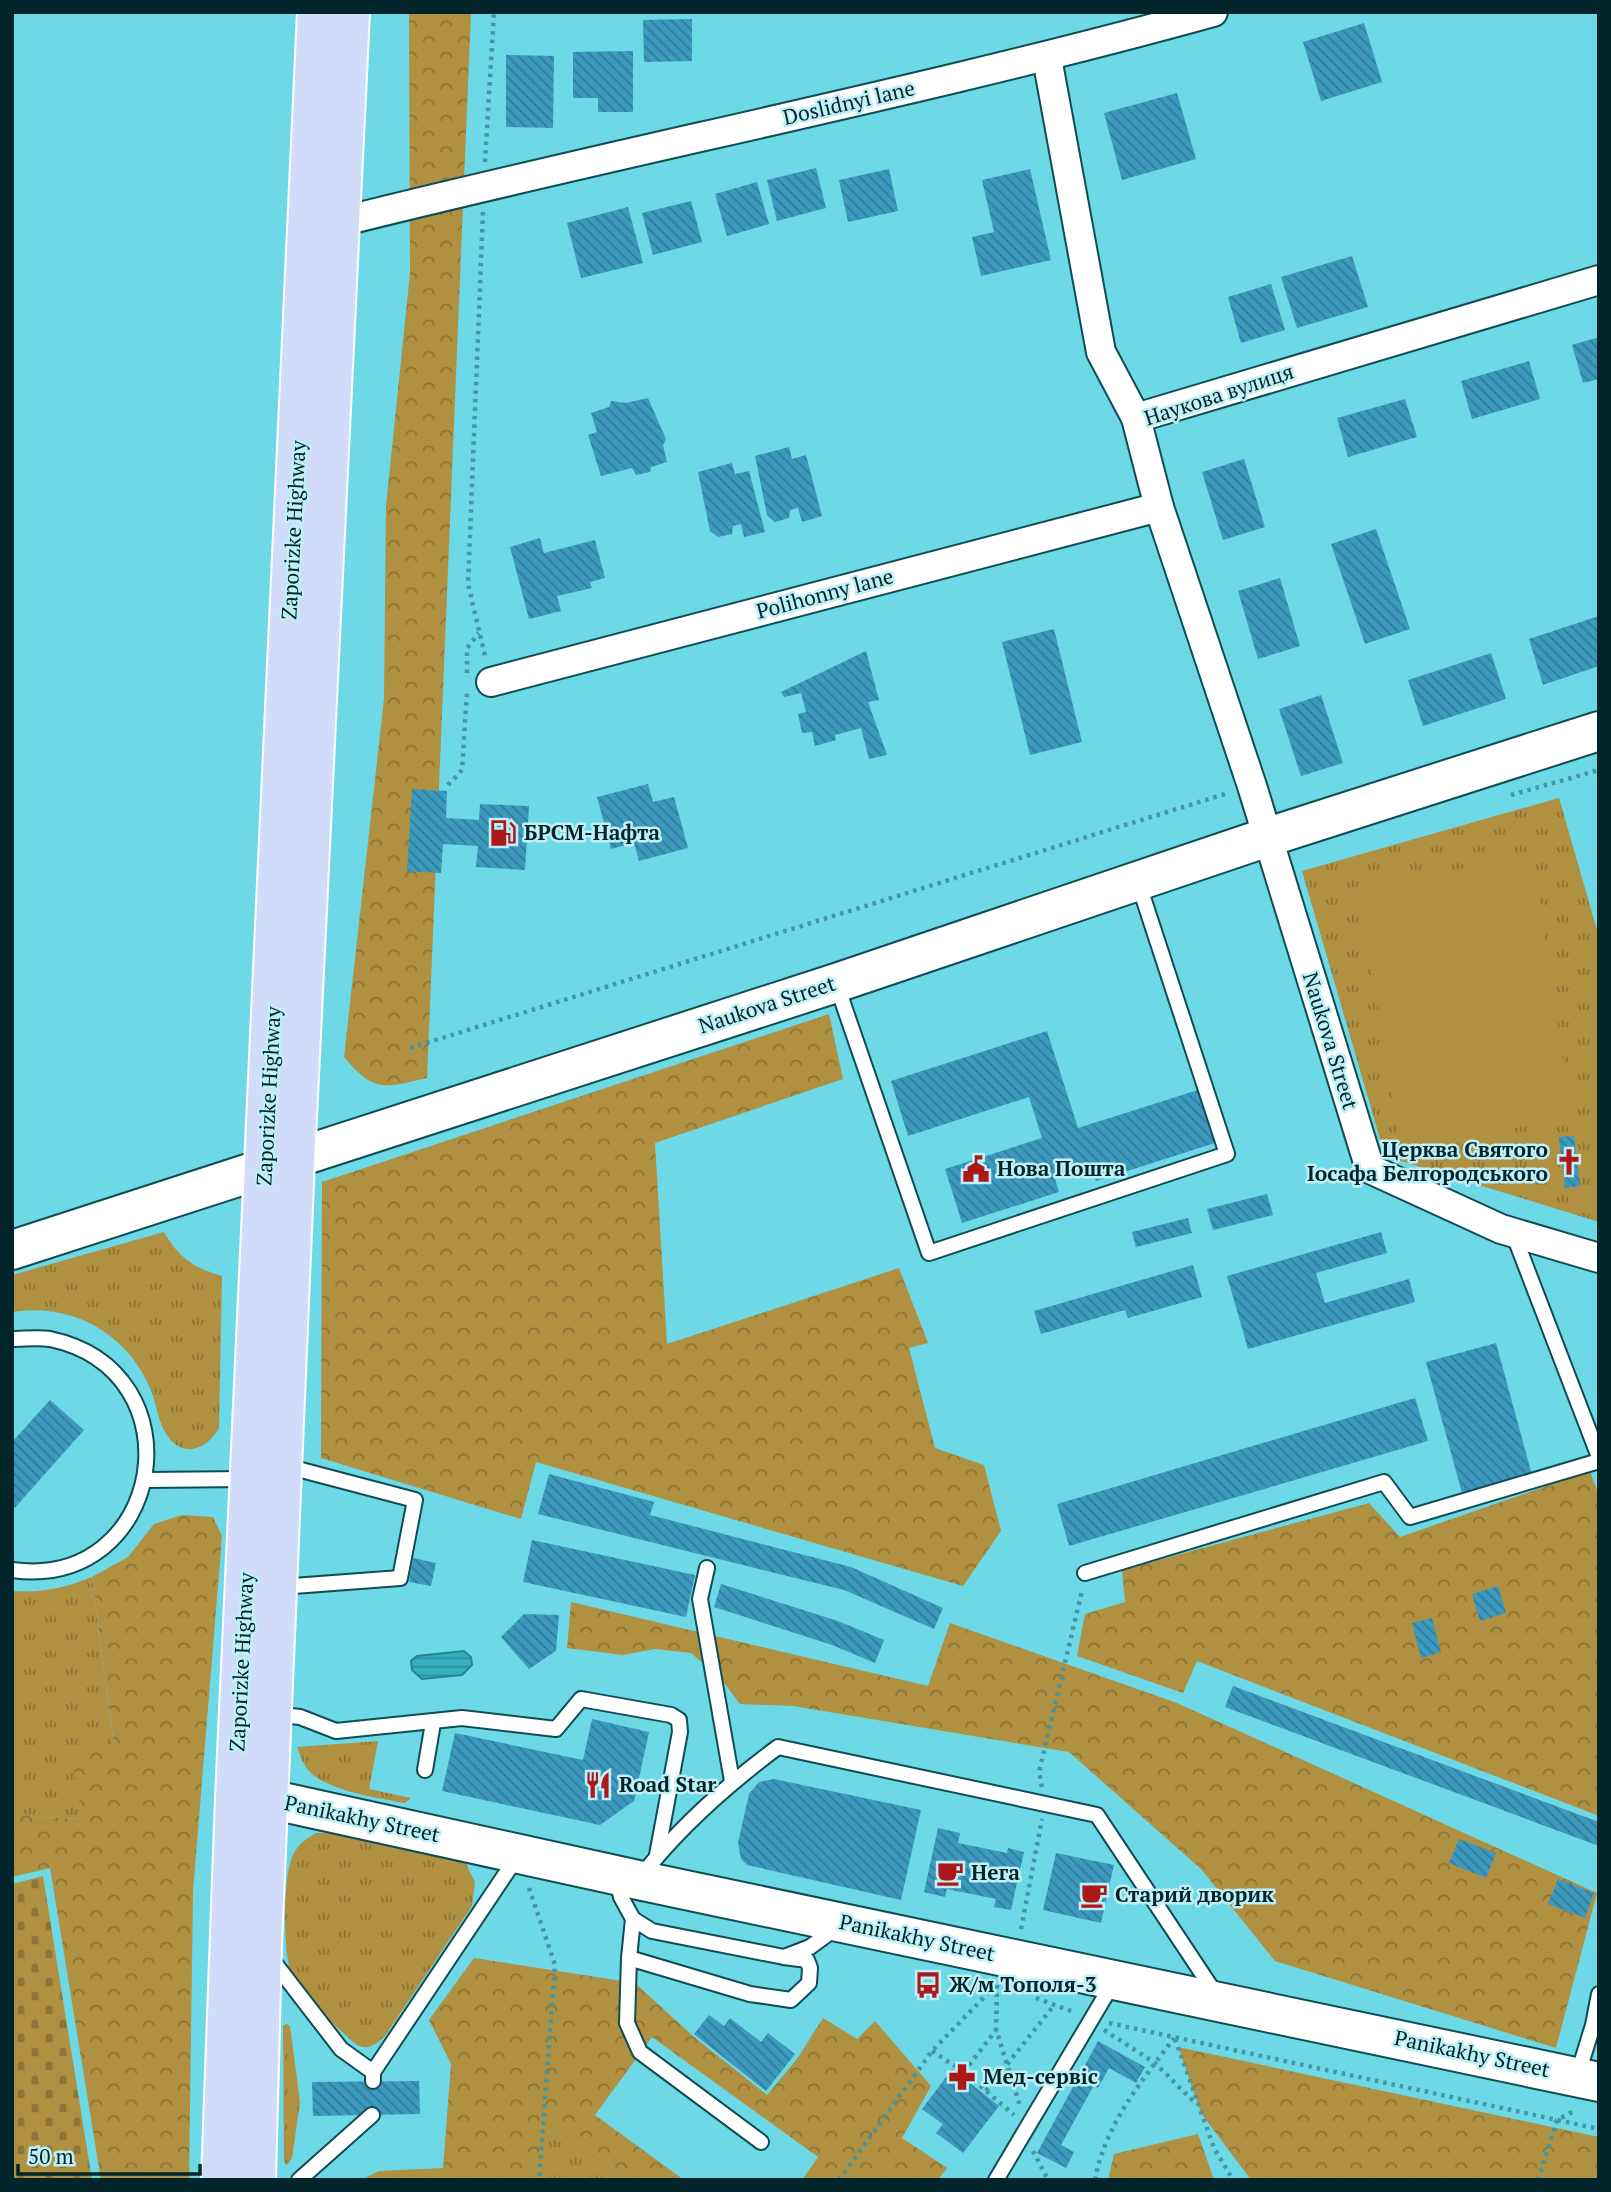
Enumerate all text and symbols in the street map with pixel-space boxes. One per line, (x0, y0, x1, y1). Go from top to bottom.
street label: Doslidnyi lane (780, 73, 917, 131)
street label: Наукова вулиця (1140, 357, 1297, 431)
street label: Zaporizke Highway (274, 439, 312, 620)
street label: Polihonny lane (753, 561, 896, 625)
fuel station icon: БРСМ-Нафта (488, 818, 518, 848)
place label: БРСМ-Нафта (524, 818, 660, 846)
street label: Naukova Street (695, 969, 839, 1039)
street label: Naukova Street (1297, 969, 1365, 1113)
street label: Zaporizke Highway (249, 1005, 287, 1186)
place label: Церква Святого Іосафа Белгородського (1307, 1135, 1548, 1187)
church icon: Церква Святого Іосафа Белгородського (1554, 1147, 1584, 1177)
public building icon: Нова Пошта (961, 1154, 991, 1184)
place label: Нова Пошта (997, 1154, 1126, 1182)
street label: Zaporizke Highway (222, 1571, 260, 1752)
restaurant icon: Road Star (583, 1770, 613, 1800)
place label: Road Star (619, 1770, 716, 1798)
street label: Panikakhy Street (282, 1788, 443, 1848)
cafe icon: Нега (935, 1858, 965, 1888)
place label: Нега (971, 1858, 1020, 1886)
cafe icon: Старий дворик (1079, 1880, 1109, 1910)
place label: Старий дворик (1115, 1880, 1274, 1908)
street label: Panikakhy Street (837, 1907, 998, 1967)
bus stop icon: Ж/м Тополя-3 (913, 1970, 943, 2000)
place label: Ж/м Тополя-3 (949, 1970, 1097, 1998)
street label: Panikakhy Street (1392, 2023, 1553, 2083)
pharmacy icon: Мед-сервіс (947, 2062, 977, 2092)
place label: Мед-сервіс (983, 2062, 1098, 2090)
scale bar (18, 2132, 200, 2176)
text: 50 m (28, 2142, 74, 2170)

